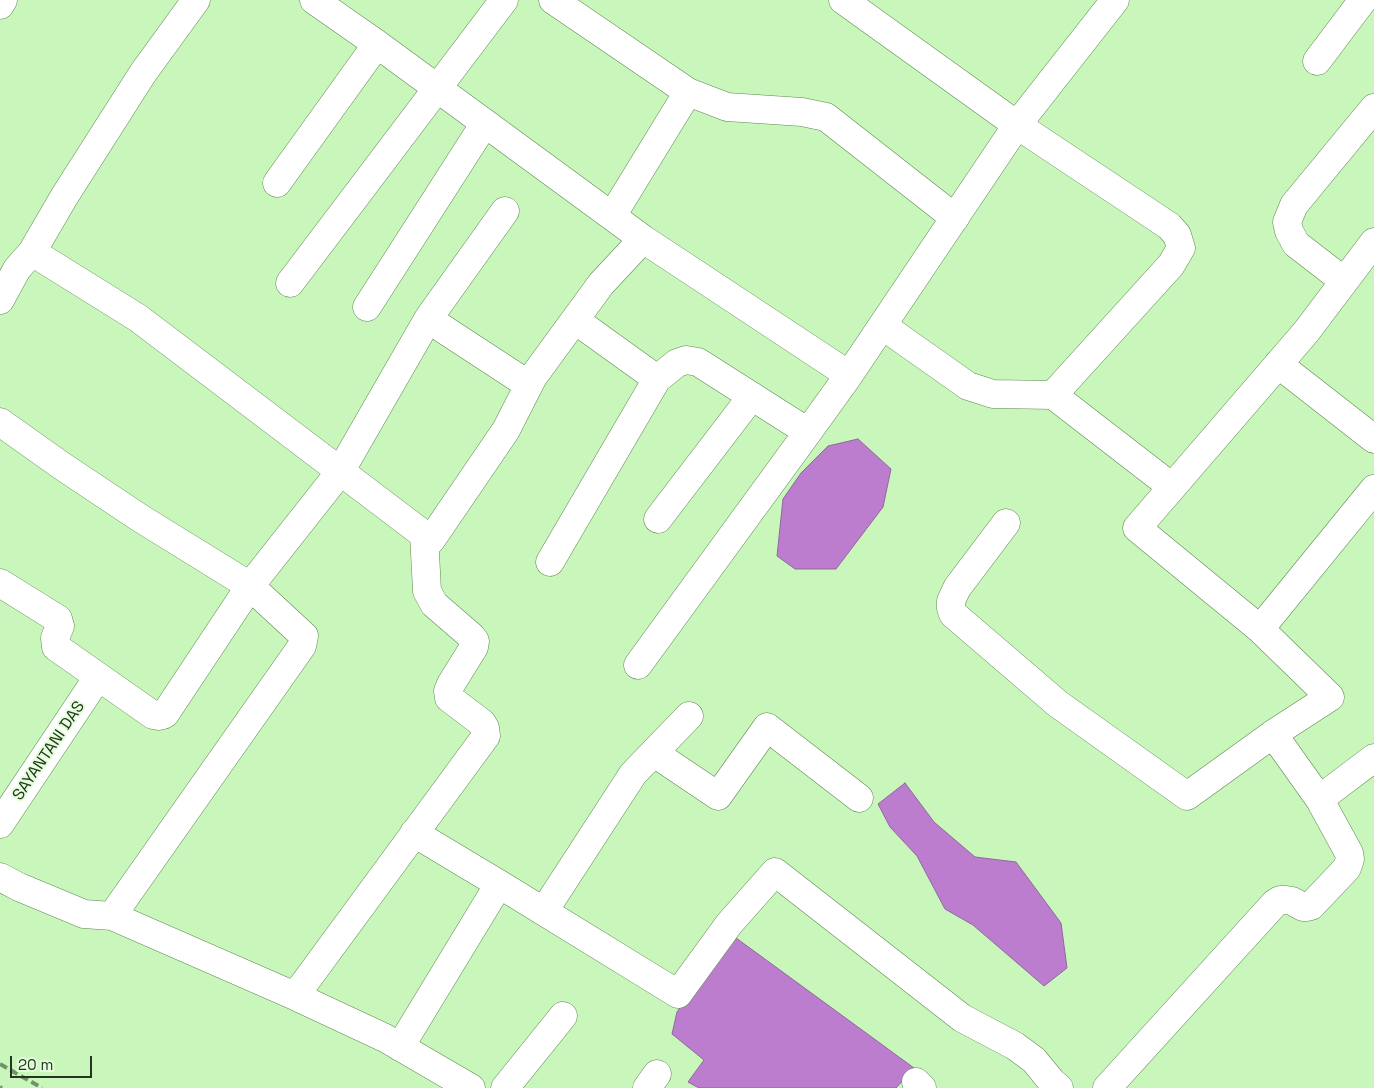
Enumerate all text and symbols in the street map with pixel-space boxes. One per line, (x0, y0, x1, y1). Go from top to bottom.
street label: SAYANTANI DAS (9, 698, 89, 804)
scale bar (12, 1046, 95, 1078)
text: 20 m (18, 1055, 53, 1074)

